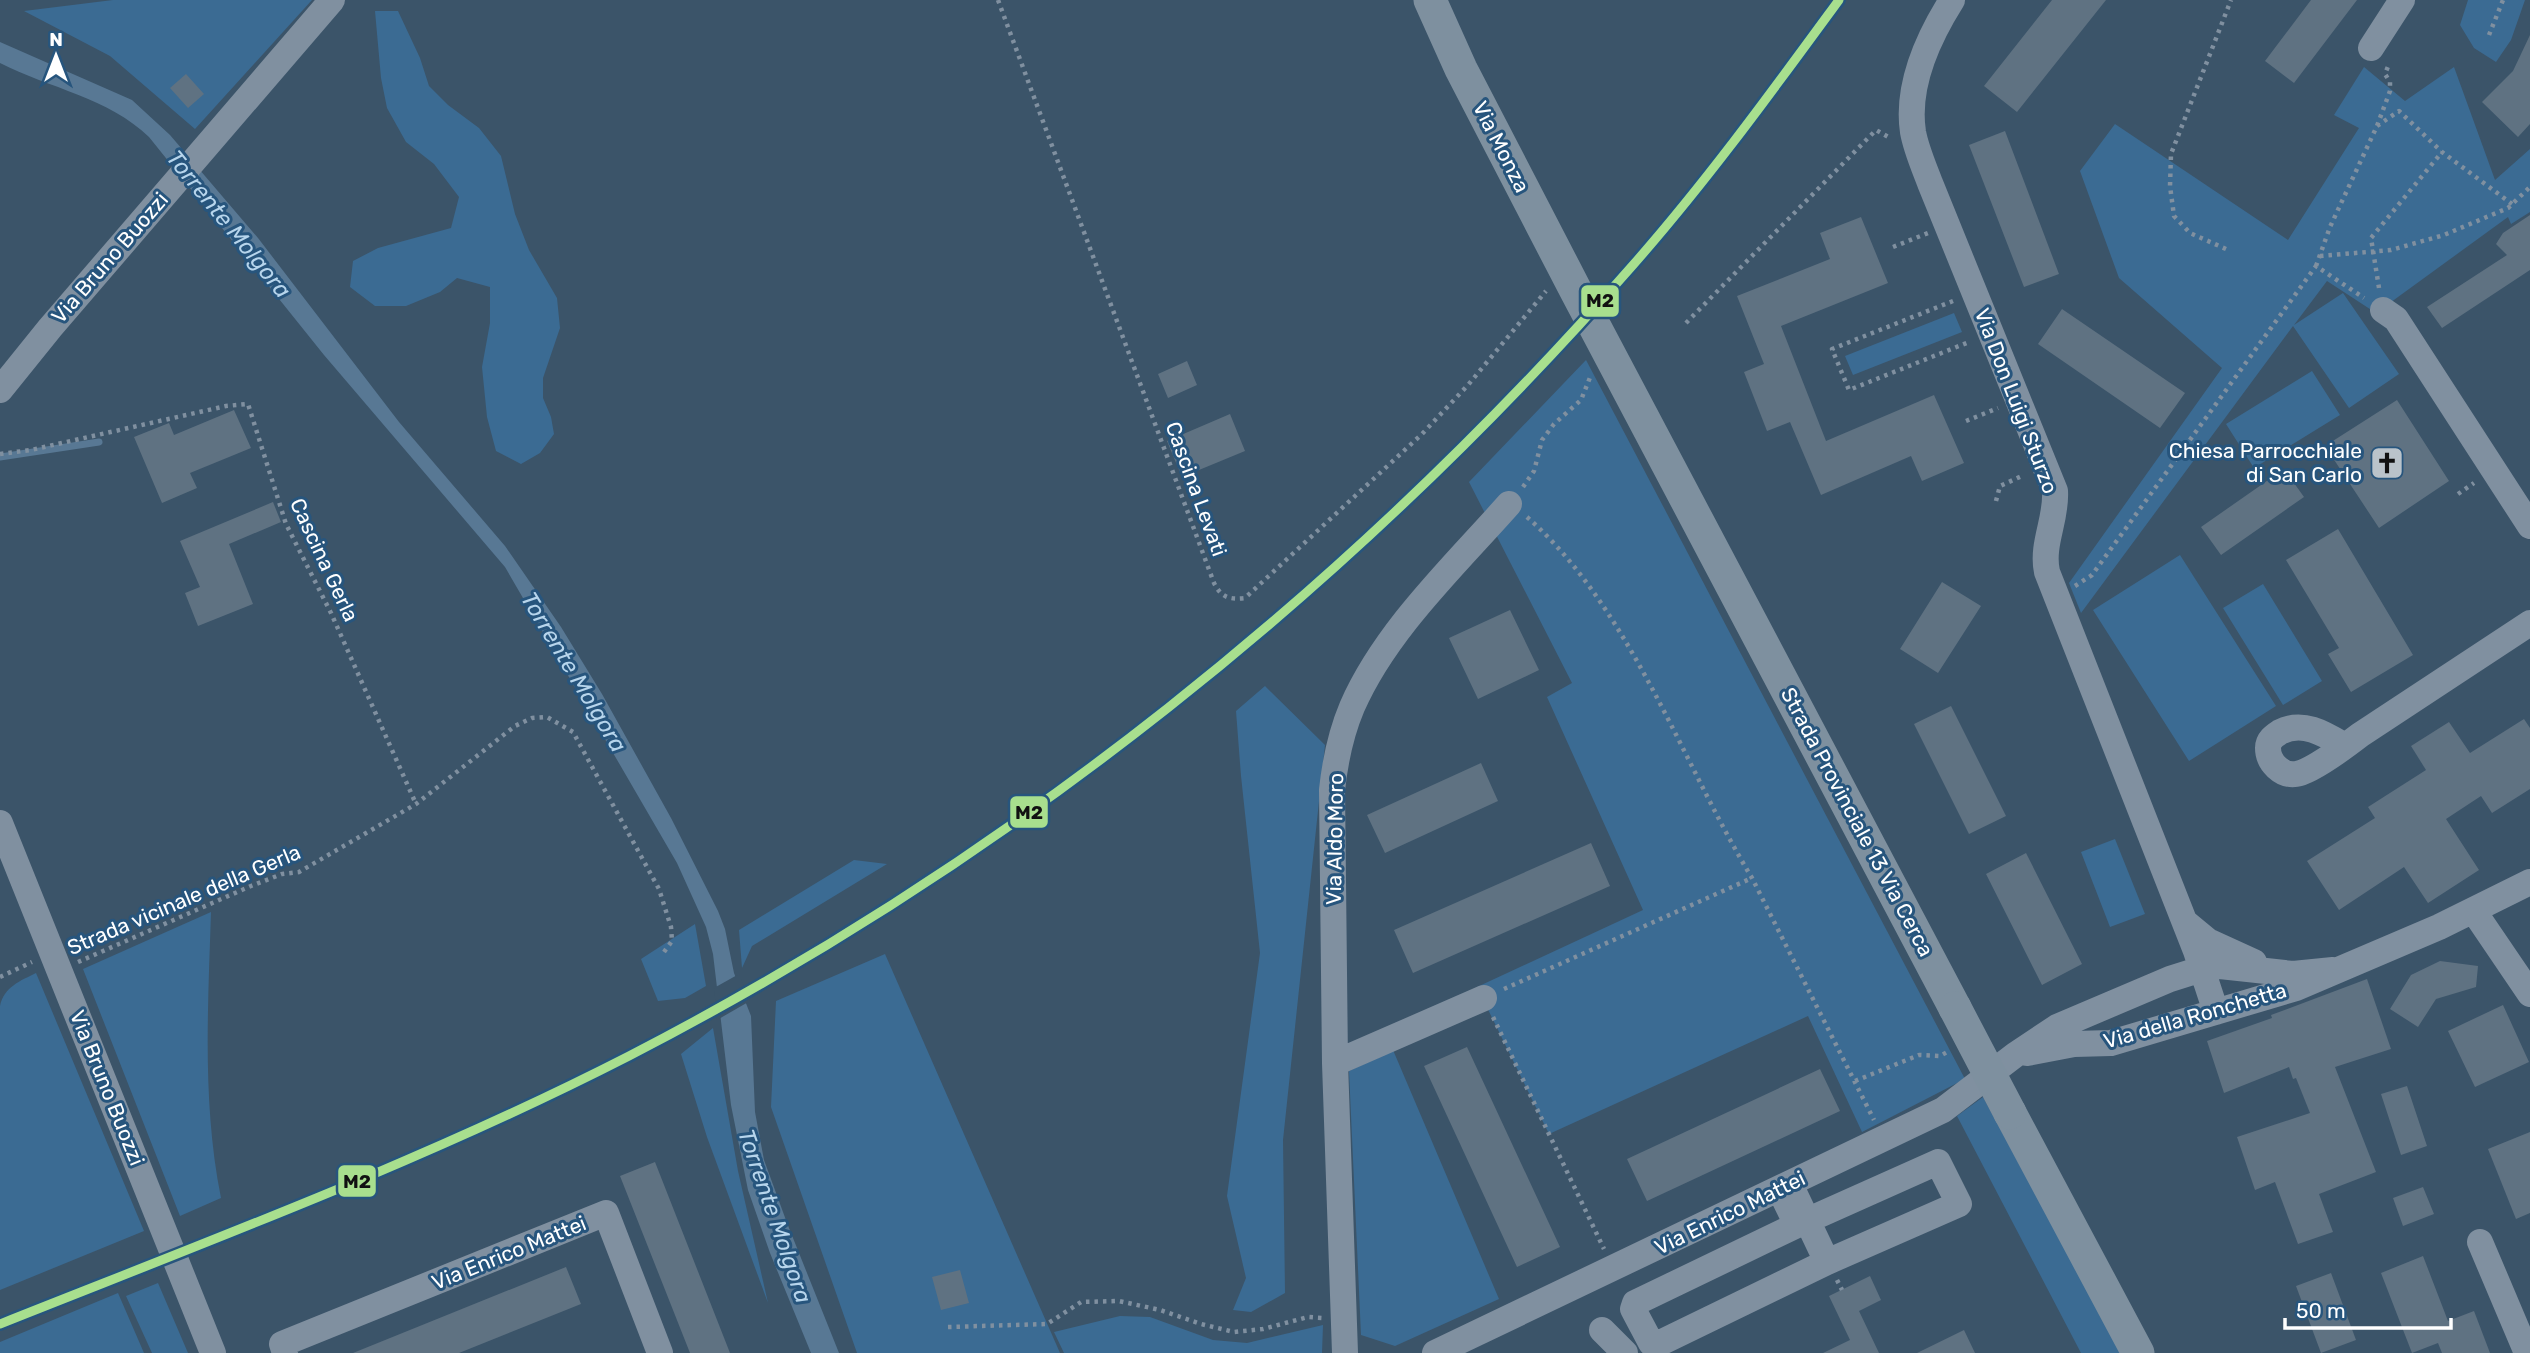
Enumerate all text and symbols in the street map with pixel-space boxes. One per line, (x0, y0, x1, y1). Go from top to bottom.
north arrow (21, 21, 91, 91)
text: N (49, 28, 63, 51)
street label: Via Monza (1468, 97, 1535, 197)
water label: Torrente Molgora (161, 144, 297, 304)
street label: Via Bruno Buozzi (46, 187, 173, 328)
line badge: M2 (1580, 284, 1620, 318)
text: M2 (1586, 289, 1614, 312)
street label: Via Don Luigi Sturzo (1970, 305, 2063, 497)
street label: Cascina Levati (1161, 418, 1232, 560)
place label: Chiesa Parrocchiale di San Carlo (2169, 438, 2362, 487)
church icon: Chiesa Parrocchiale di San Carlo (2368, 444, 2406, 482)
street label: Cascina Gerla (285, 494, 364, 625)
water label: Torrente Molgora (515, 587, 633, 757)
street label: Strada Provinciale 13 Via Cerca (1776, 683, 1939, 960)
street label: Via Aldo Moro (1321, 773, 1348, 905)
line badge: M2 (1009, 795, 1049, 829)
text: M2 (1015, 801, 1043, 824)
street label: Strada vicinale della Gerla (63, 839, 304, 960)
street label: Via della Ronchetta (2100, 977, 2289, 1054)
street label: Via Bruno Buozzi (65, 1007, 150, 1169)
water label: Torrente Molgora (732, 1125, 818, 1307)
line badge: M2 (337, 1164, 377, 1198)
street label: Via Enrico Mattei (1650, 1165, 1809, 1260)
text: M2 (343, 1170, 371, 1193)
street label: Via Enrico Mattei (428, 1210, 590, 1295)
scale bar (2285, 1286, 2451, 1330)
text: 50 m (2296, 1298, 2346, 1323)

